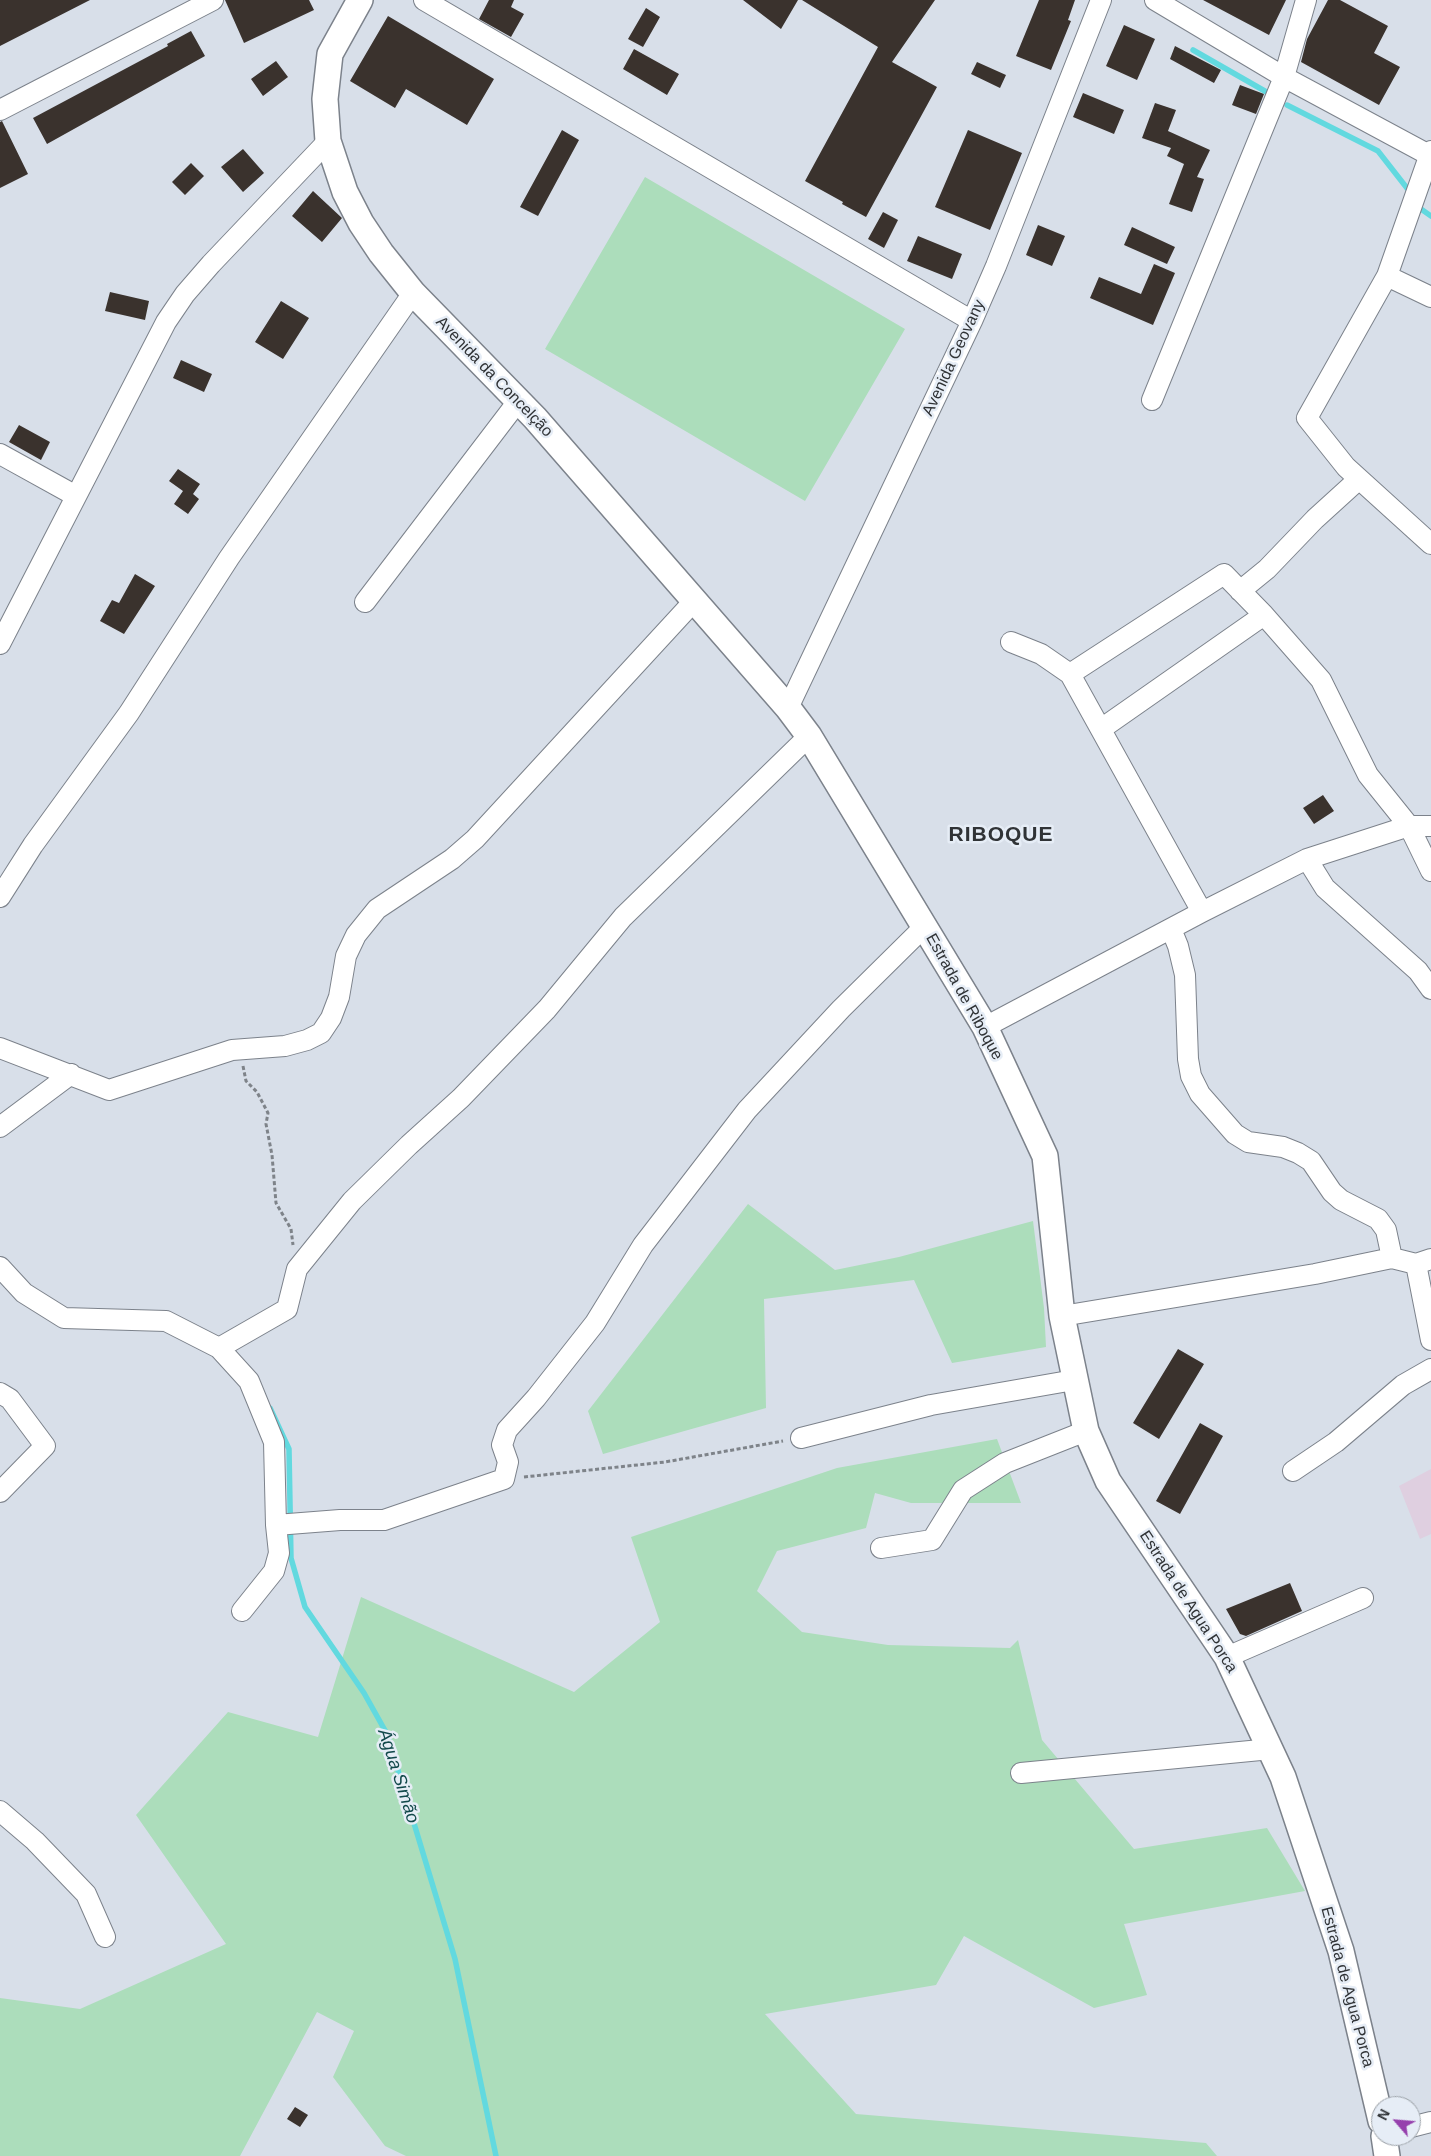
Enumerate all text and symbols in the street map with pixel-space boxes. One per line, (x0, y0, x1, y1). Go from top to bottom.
street label: Avenida Geovany (919, 297, 989, 419)
street label: Avenida da Concelção (432, 313, 556, 441)
district label: RIBOQUE (948, 822, 1054, 848)
street label: Estrada de Riboque (921, 930, 1007, 1064)
street label: Estrada de Agua Porca (1135, 1527, 1241, 1677)
water label: Água Simão (373, 1726, 423, 1826)
street label: Estrada de Agua Porca (1316, 1905, 1378, 2069)
north arrow (1371, 2096, 1421, 2146)
text: N (1374, 2107, 1393, 2123)

